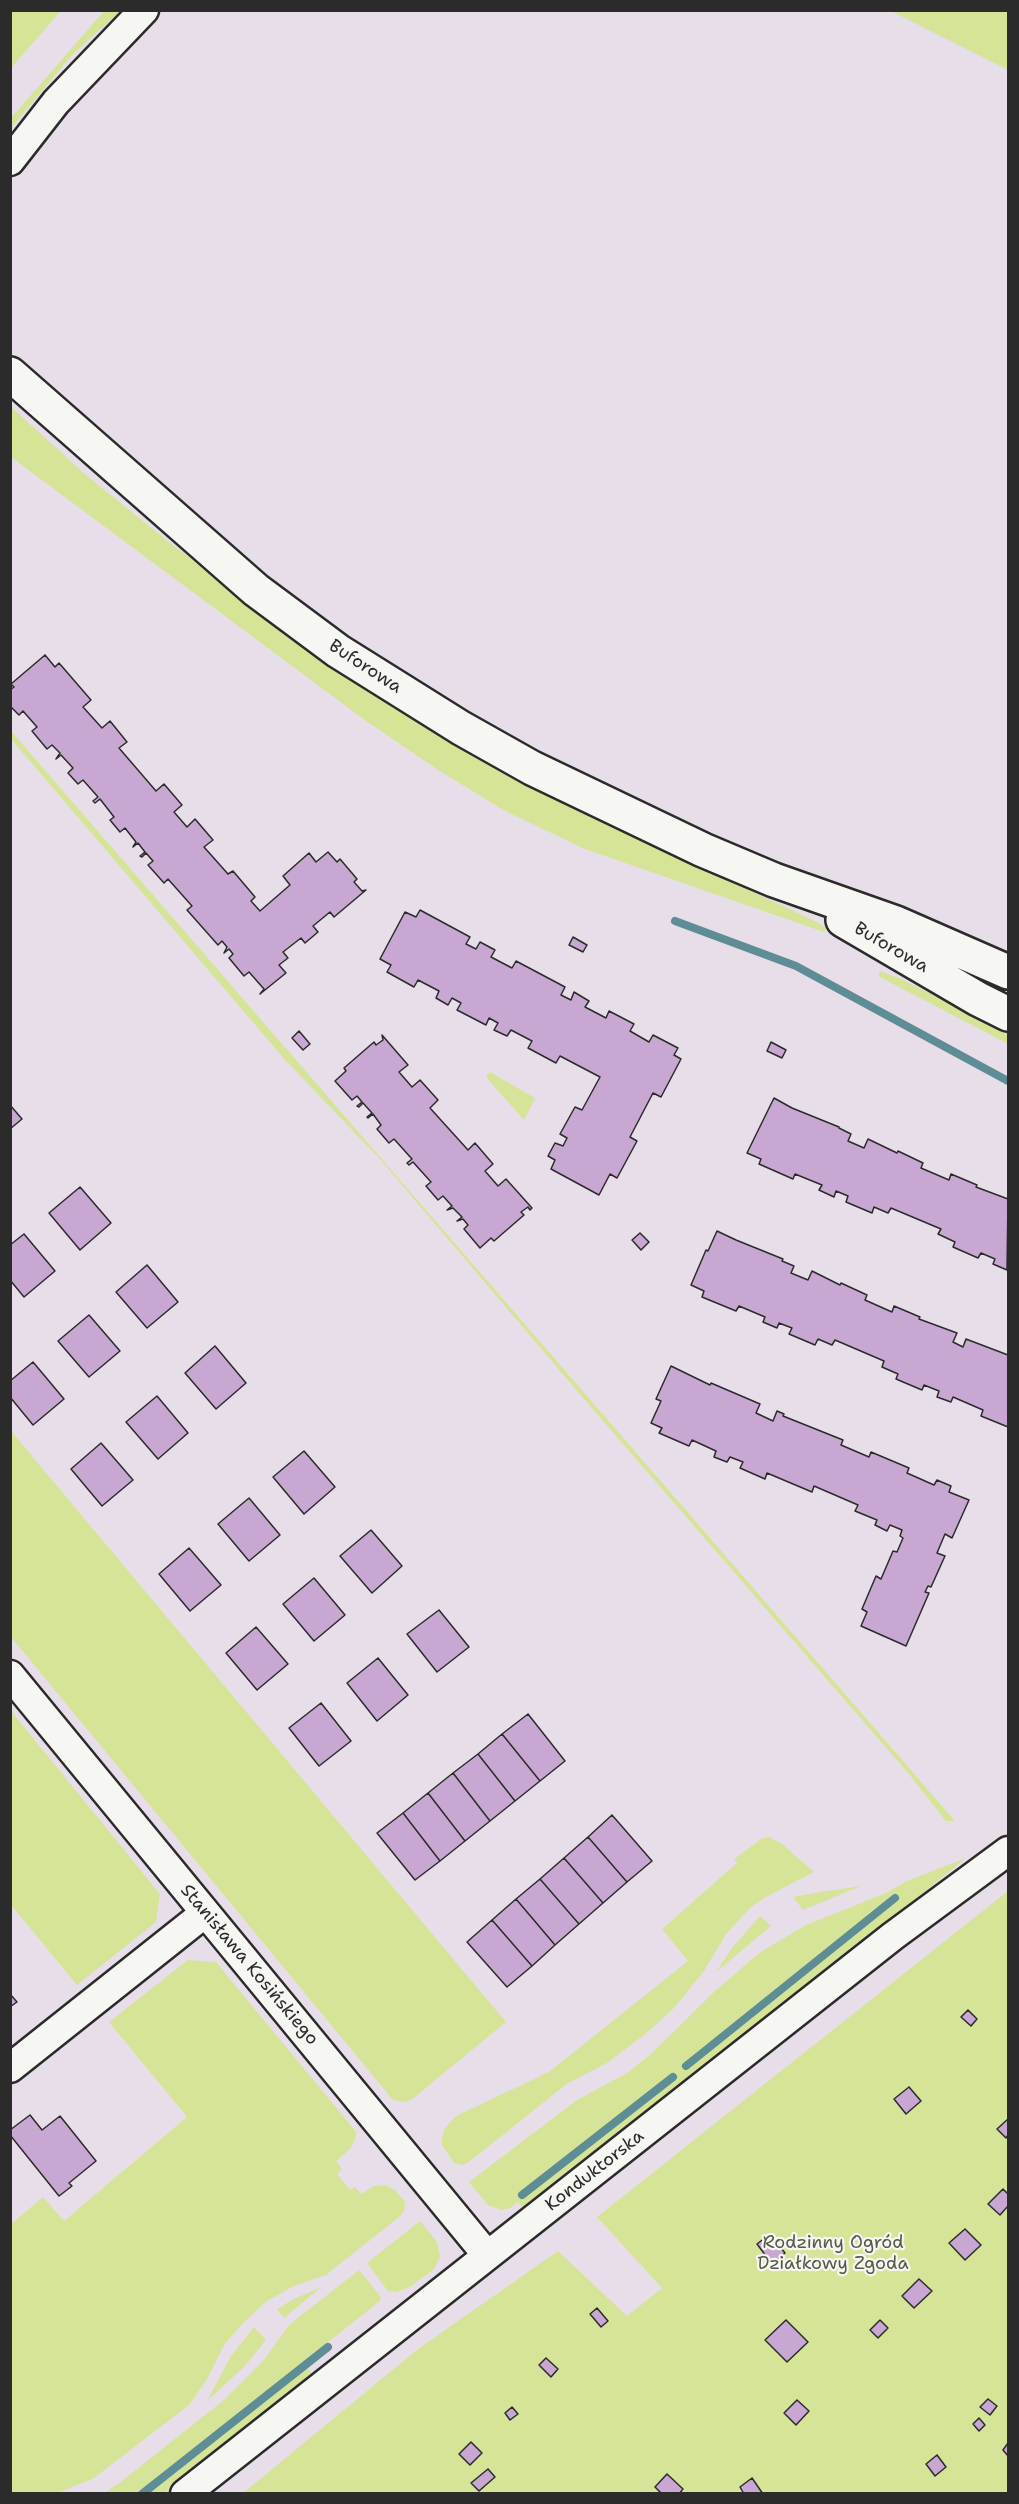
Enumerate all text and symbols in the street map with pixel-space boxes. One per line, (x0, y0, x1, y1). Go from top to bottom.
street label: Buforowa (325, 635, 405, 699)
street label: Buforowa (850, 918, 932, 978)
street label: Stanisława Kosińskiego (175, 1880, 323, 2050)
street label: Konduktorska (541, 2126, 649, 2216)
park label: Rodzinny Ogród Działkowy Zgoda (757, 2232, 909, 2274)

